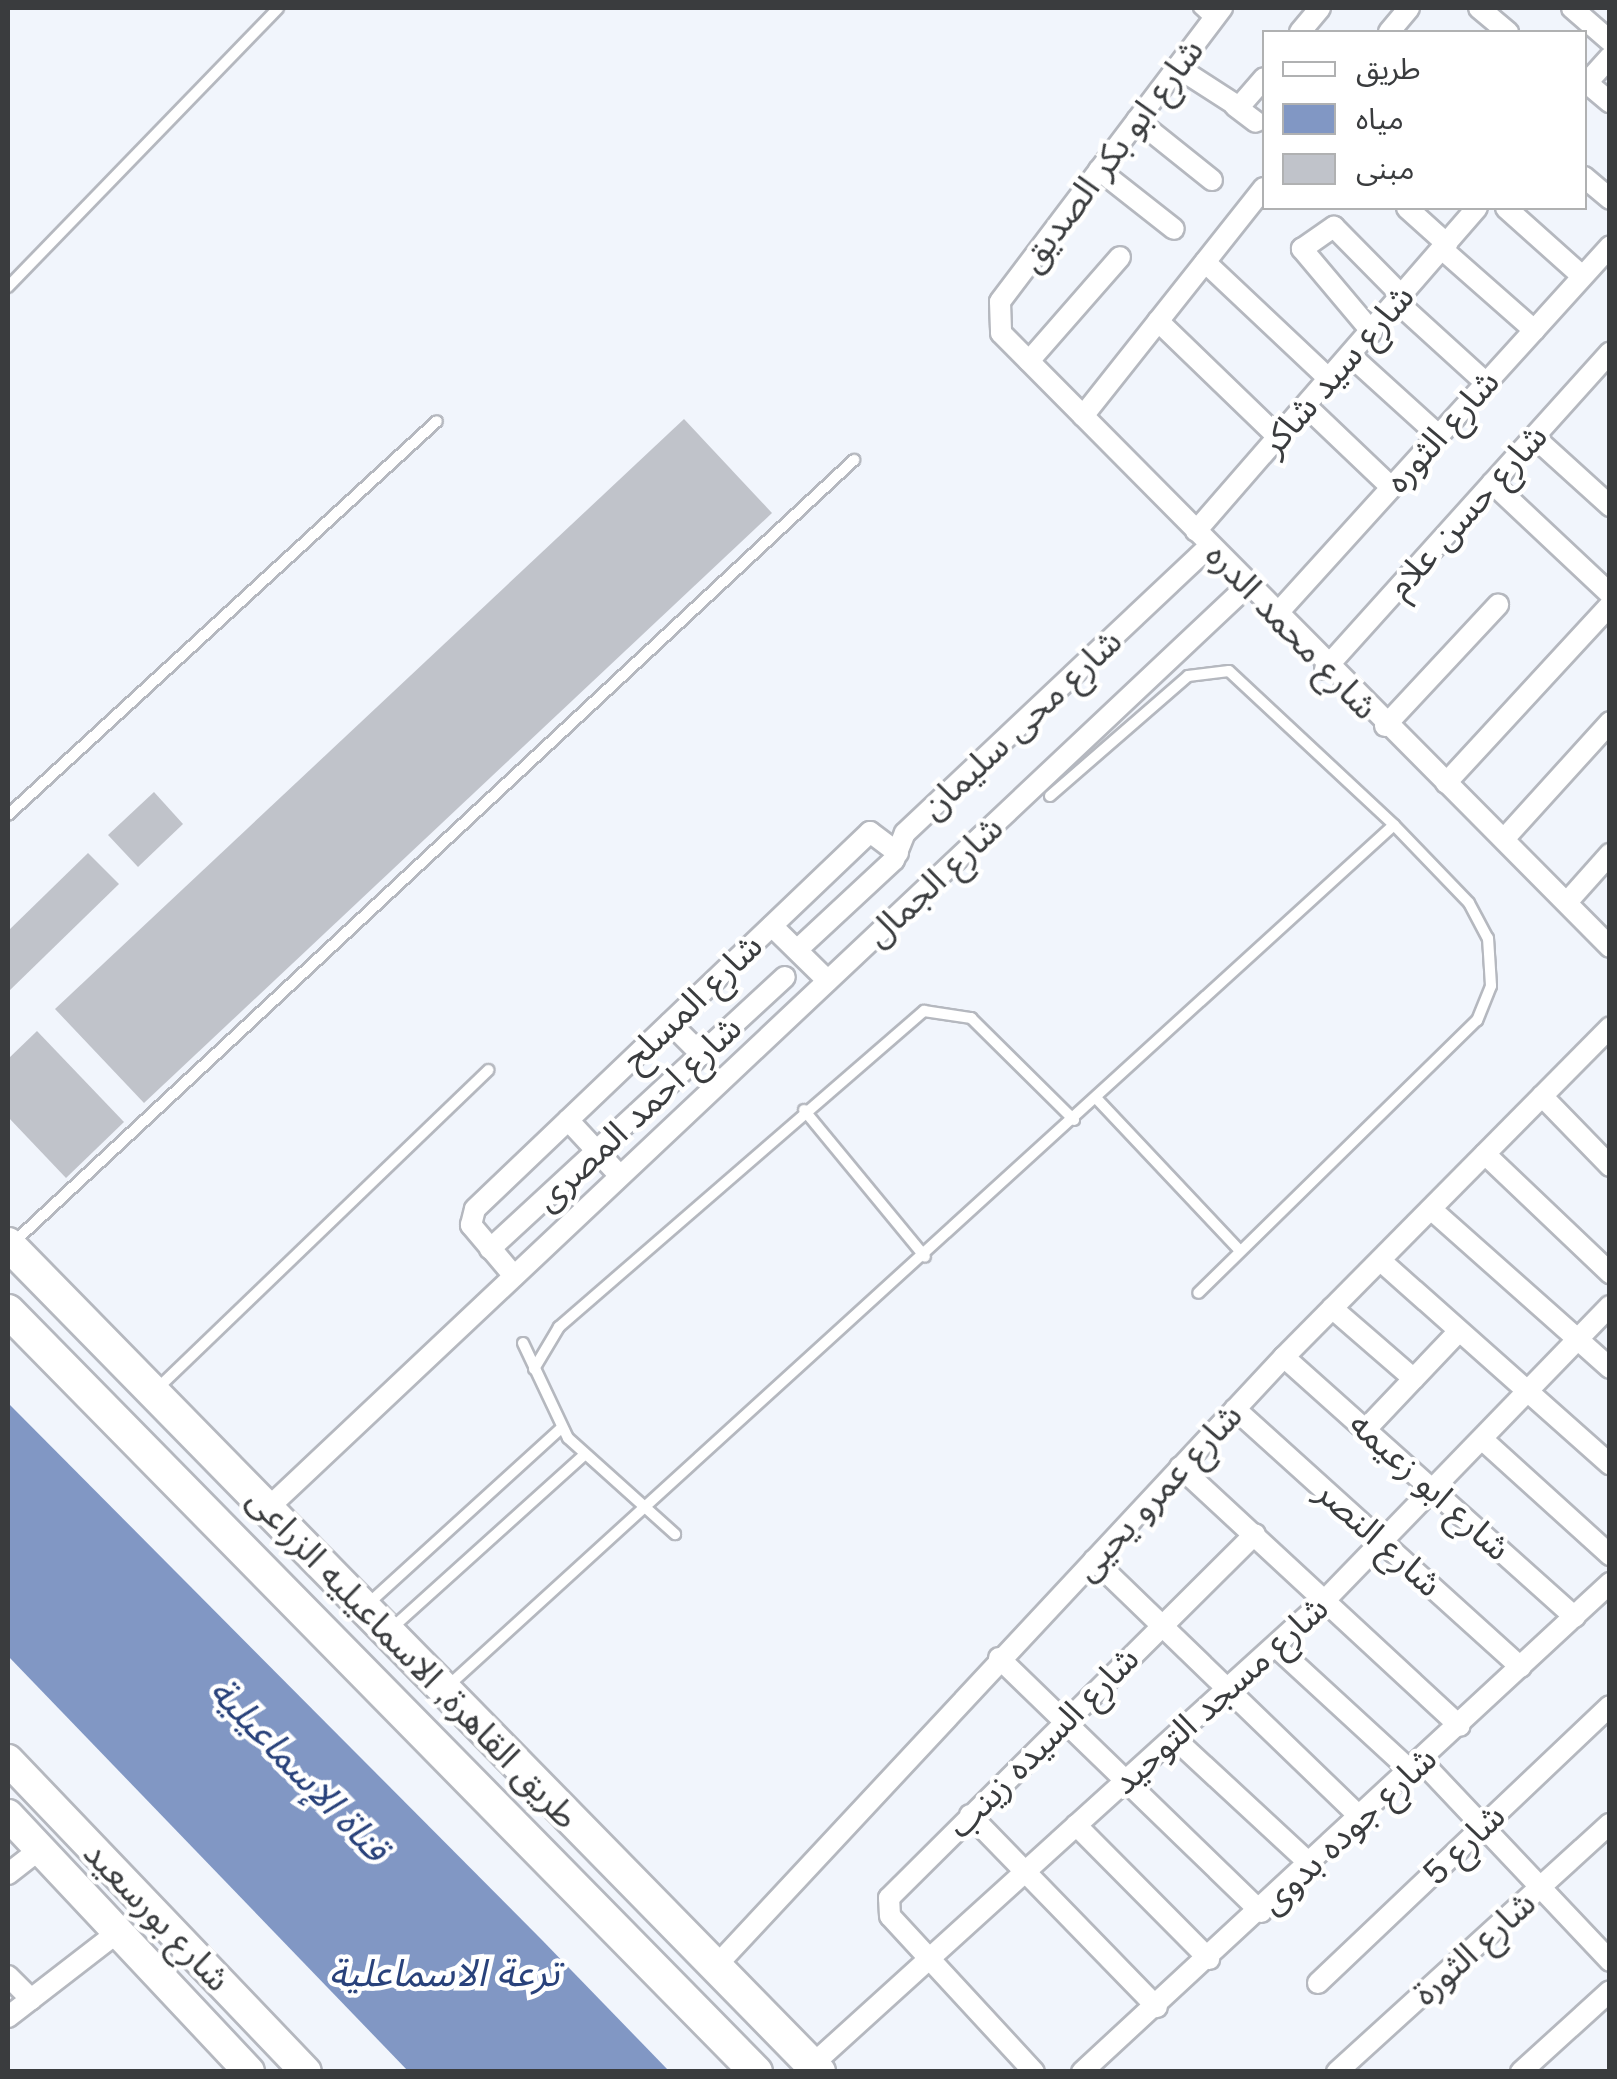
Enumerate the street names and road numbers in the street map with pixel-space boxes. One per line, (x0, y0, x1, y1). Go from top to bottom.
street label: شارع ابو بكر الصديق (1010, 30, 1212, 280)
street label: شارع سيد شاكر (1251, 276, 1423, 464)
street label: شارع الثوره (1376, 361, 1508, 501)
street label: شارع حسن علام (1378, 416, 1556, 606)
street label: شارع محمد الدره (1197, 534, 1387, 728)
street label: شارع محى سليمان (912, 620, 1130, 828)
street label: شارع الجمال (857, 807, 1011, 955)
street label: شارع المسلح (613, 925, 771, 1079)
street label: شارع احمد المصرى (526, 1007, 750, 1219)
street label: شارع عمرو يحيى (1065, 1395, 1251, 1589)
street label: شارع ابو زعيمه (1341, 1403, 1519, 1569)
street label: شارع النصر (1308, 1471, 1450, 1605)
street label: طريق القاهرة, الاسماعيليه الزراعى (239, 1478, 587, 1838)
street label: شارع مسجد التوحيد (1103, 1587, 1337, 1803)
street label: شارع السيده زينب (939, 1638, 1147, 1846)
street label: شارع جوده بدوى (1251, 1738, 1445, 1922)
street label: شارع 5 (1414, 1795, 1514, 1893)
street label: شارع بورسعيد (75, 1832, 239, 2000)
street label: شارع الثورة (1404, 1882, 1544, 2014)

